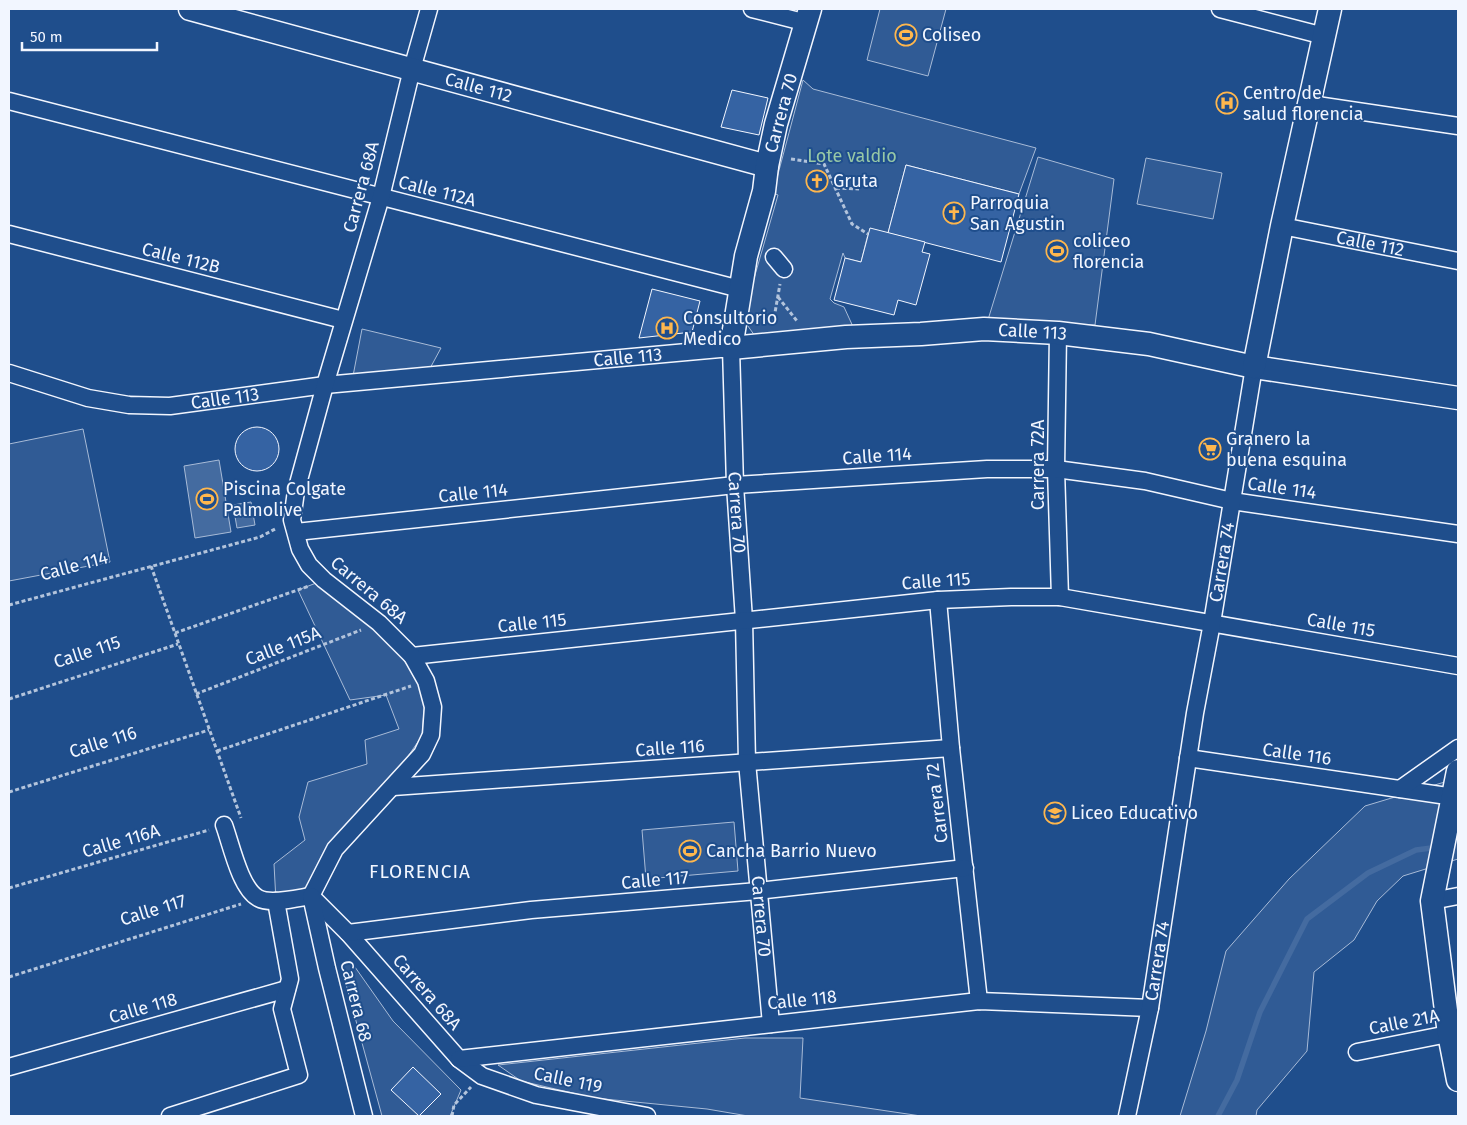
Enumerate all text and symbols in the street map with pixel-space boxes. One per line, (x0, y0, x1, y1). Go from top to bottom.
scale bar (22, 20, 158, 52)
sports icon: Coliseo (894, 23, 918, 47)
place label: Coliseo (922, 24, 981, 46)
text: 50 m (30, 28, 63, 46)
street label: Calle 112 (442, 68, 515, 107)
street label: Carrera 70 (760, 71, 802, 155)
place label: Centro de salud florencia (1243, 82, 1363, 125)
hospital icon: Centro de salud florencia (1215, 91, 1239, 115)
street label: Carrera 68A (338, 138, 384, 235)
park label: Lote valdio (807, 145, 897, 167)
church icon: Gruta (805, 169, 829, 193)
place label: Gruta (833, 170, 878, 192)
street label: Calle 112A (396, 171, 479, 211)
place label: Parroquia San Agustin (970, 192, 1065, 235)
church icon: Parroquia San Agustin (942, 201, 966, 225)
street label: Calle 112 (1334, 226, 1406, 261)
place label: coliceo florencia (1073, 230, 1144, 273)
street label: Calle 112B (140, 238, 222, 278)
sports icon: coliceo florencia (1045, 239, 1069, 263)
place label: Consultorio Medico (683, 307, 777, 350)
hospital icon: Consultorio Medico (655, 316, 679, 340)
street label: Calle 113 (997, 319, 1068, 345)
street label: Calle 113 (593, 343, 663, 371)
street label: Calle 113 (189, 383, 261, 414)
street label: Carrera 72A (1027, 419, 1049, 510)
place label: Granero la buena esquina (1226, 428, 1347, 471)
supermarket icon: Granero la buena esquina (1198, 437, 1222, 461)
street label: Calle 114 (842, 443, 913, 469)
street label: Carrera 70 (724, 471, 751, 554)
street label: Calle 114 (1246, 472, 1318, 504)
place label: Piscina Colgate Palmolive (223, 478, 346, 521)
street label: Calle 114 (437, 478, 509, 508)
sports icon: Piscina Colgate Palmolive (195, 487, 219, 511)
street label: Carrera 74 (1205, 520, 1239, 604)
street label: Calle 114 (38, 546, 111, 586)
street label: Carrera 68A (326, 551, 412, 629)
street label: Calle 115 (901, 568, 971, 594)
street label: Calle 115 (497, 608, 567, 638)
street label: Calle 115 (1305, 608, 1377, 642)
street label: Calle 115A (242, 621, 325, 670)
street label: Calle 115 (51, 631, 123, 673)
street label: Calle 116 (67, 721, 139, 763)
street label: Calle 116 (635, 735, 705, 761)
street label: Calle 116 (1261, 738, 1333, 770)
street label: Carrera 72 (921, 762, 953, 844)
school or university icon: Liceo Educativo (1043, 801, 1067, 825)
place label: Liceo Educativo (1071, 802, 1198, 824)
street label: Calle 116A (80, 819, 163, 863)
sports icon: Cancha Barrio Nuevo (678, 839, 702, 863)
place label: Cancha Barrio Nuevo (706, 840, 877, 862)
district label: FLORENCIA (369, 860, 471, 883)
street label: Calle 117 (620, 866, 690, 894)
street label: Carrera 70 (746, 875, 776, 958)
street label: Calle 117 (117, 890, 189, 930)
street label: Carrera 74 (1140, 919, 1174, 1002)
street label: Carrera 68A (388, 949, 466, 1035)
street label: Carrera 68 (335, 958, 377, 1044)
street label: Calle 118 (766, 985, 838, 1015)
street label: Calle 118 (106, 988, 180, 1028)
street label: Calle 21A (1367, 1004, 1442, 1040)
street label: Calle 119 (532, 1062, 604, 1098)

